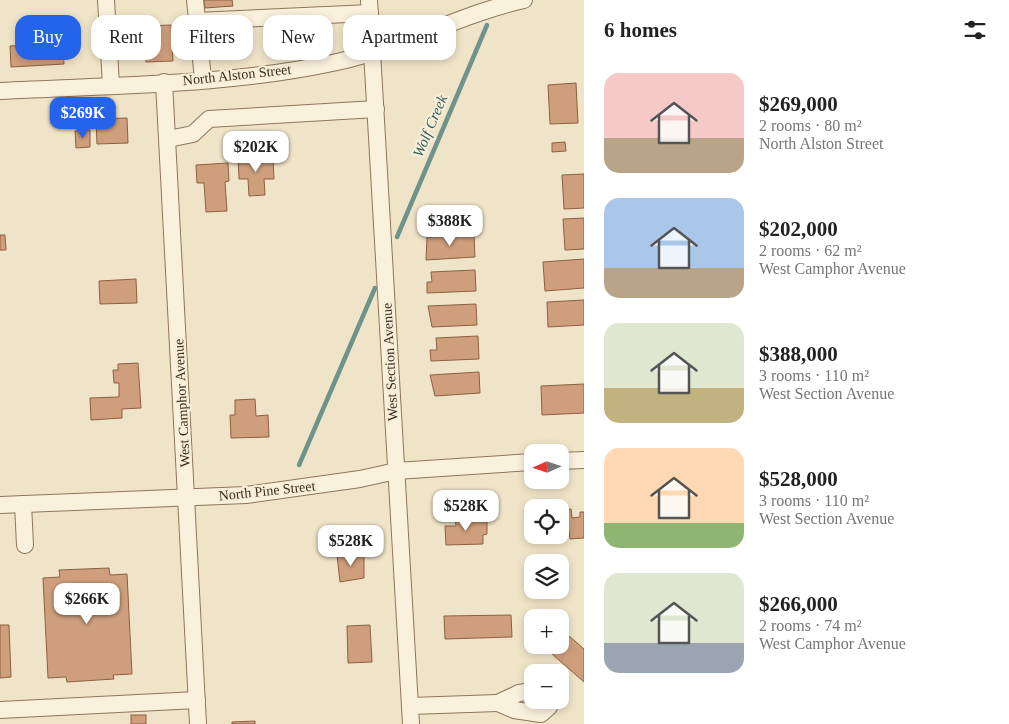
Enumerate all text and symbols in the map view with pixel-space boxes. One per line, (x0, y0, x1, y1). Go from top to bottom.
chip: Buy (15, 15, 81, 60)
chip: Rent (91, 15, 161, 60)
chip: Filters (171, 15, 253, 60)
chip: New (263, 15, 333, 60)
chip: Apartment (343, 15, 456, 60)
icon: filters (961, 16, 989, 44)
text: 6 homes (604, 18, 677, 42)
street label: North Alston Street (182, 62, 292, 88)
water label: Wolf Creek (410, 92, 450, 159)
text: $269,000 (759, 92, 838, 116)
icon: home (644, 93, 704, 153)
pin: $269K (48, 96, 118, 139)
text: $269K (61, 104, 105, 121)
text: 2 rooms · 80 m² (759, 117, 862, 134)
pin: $202K (221, 130, 291, 173)
text: North Alston Street (759, 135, 883, 152)
text: $202K (234, 138, 278, 155)
pin: $388K (415, 204, 485, 247)
text: $388K (428, 212, 472, 229)
text: $202,000 (759, 217, 838, 241)
icon: home (644, 218, 704, 278)
text: 2 rooms · 62 m² (759, 242, 862, 259)
text: West Camphor Avenue (759, 260, 906, 277)
street label: West Section Avenue (379, 303, 401, 421)
street label: West Camphor Avenue (171, 338, 193, 468)
text: $388,000 (759, 342, 838, 366)
icon: home (644, 343, 704, 403)
text: 3 rooms · 110 m² (759, 367, 869, 384)
text: West Section Avenue (759, 385, 894, 402)
north arrow (524, 444, 569, 489)
map controls (524, 444, 569, 709)
text: $528,000 (759, 467, 838, 491)
icon: home (644, 468, 704, 528)
street label: North Pine Street (218, 478, 316, 504)
pin: $528K (431, 490, 501, 532)
text: 3 rooms · 110 m² (759, 492, 869, 509)
text: $528K (444, 497, 488, 514)
button: locate (524, 499, 569, 544)
text: West Section Avenue (759, 510, 894, 527)
pin: $528K (316, 524, 386, 567)
text: $528K (329, 532, 373, 549)
button: layers (524, 554, 569, 599)
pin: $266K (52, 582, 122, 625)
text: $266K (65, 590, 109, 607)
text: $266,000 (759, 592, 838, 616)
icon: home (644, 593, 704, 653)
button: + (524, 609, 569, 654)
text: 2 rooms · 74 m² (759, 617, 862, 634)
text: West Camphor Avenue (759, 635, 906, 652)
button: − (524, 664, 569, 709)

